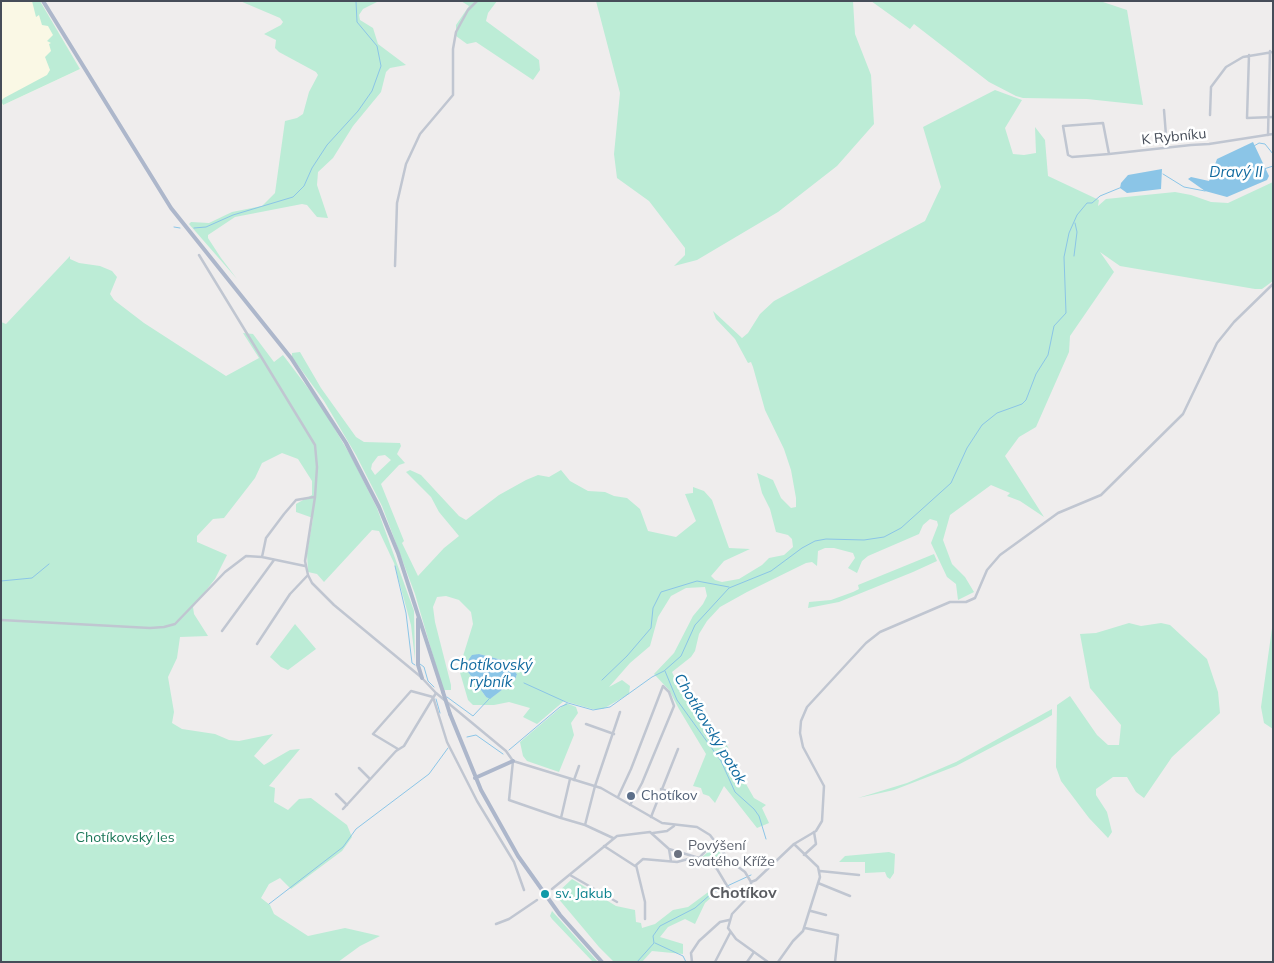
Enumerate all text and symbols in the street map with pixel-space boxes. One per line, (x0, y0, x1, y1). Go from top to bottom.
street label: K Rybníku (1141, 125, 1207, 149)
water label: Dravý II (1209, 163, 1263, 181)
water label: Chotíkovský rybník (449, 656, 533, 691)
water label: Chotíkovský potok (670, 670, 750, 788)
place label: Chotíkov (641, 788, 697, 804)
marker: Chotíkov (625, 790, 637, 802)
park label: Chotíkovský les (75, 830, 175, 846)
place label: Povýšení svatého Kříže (688, 838, 775, 870)
marker: Povýšení svatého Kříže (672, 848, 684, 860)
district label: Chotíkov (709, 883, 777, 903)
place label: sv. Jakub (555, 886, 612, 902)
marker: sv. Jakub (539, 888, 551, 900)

